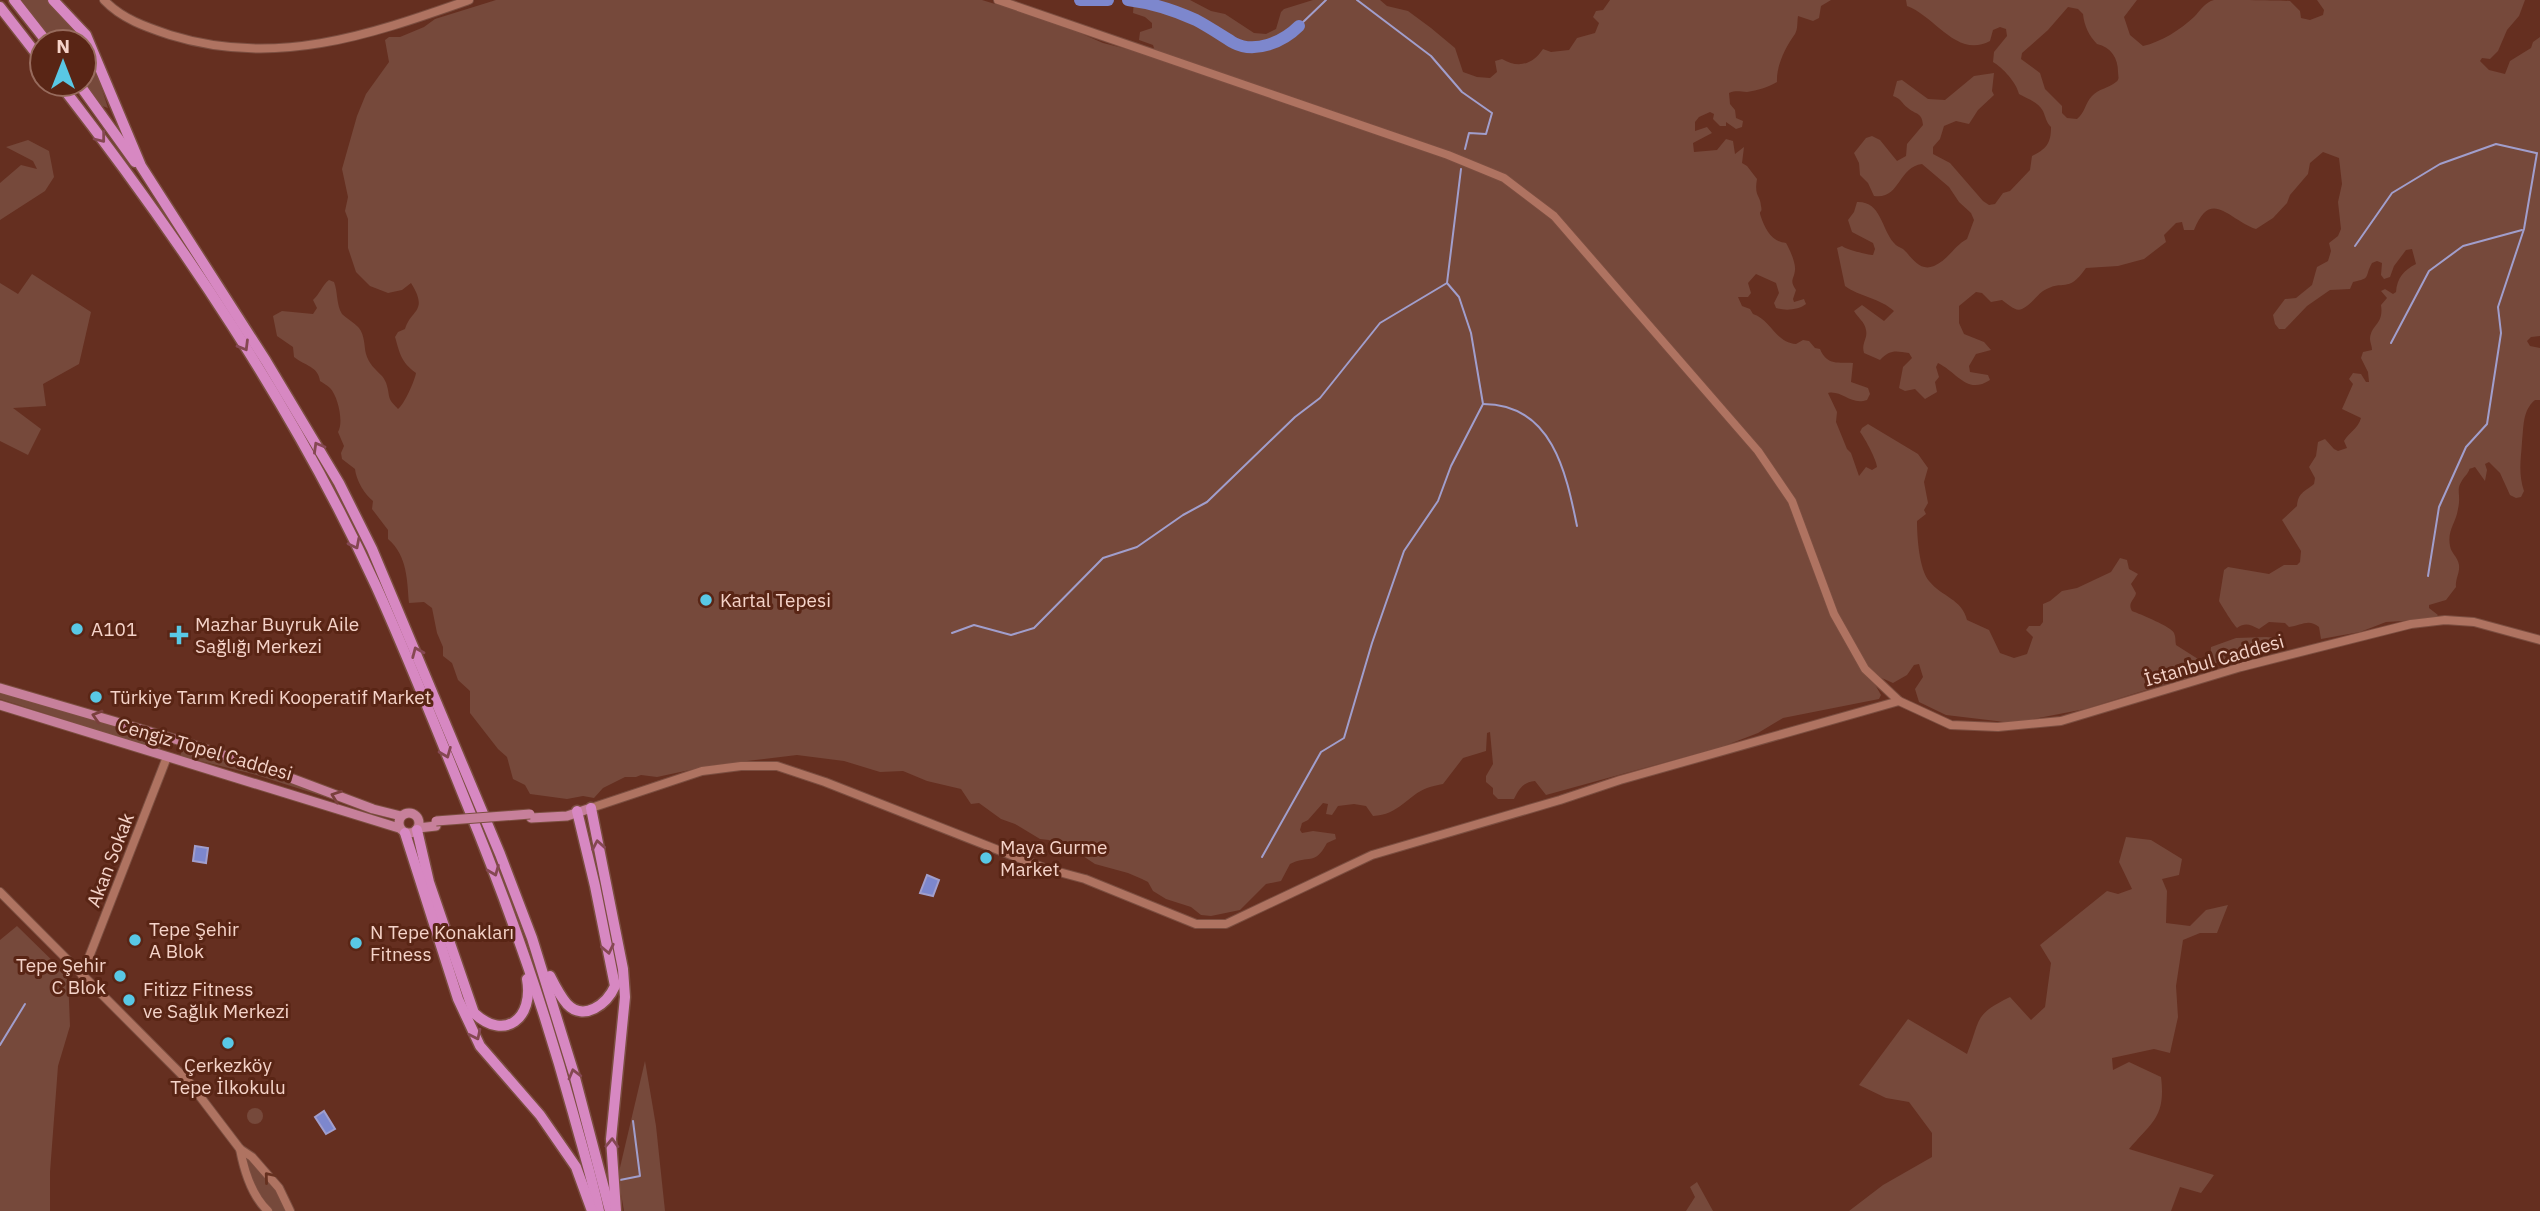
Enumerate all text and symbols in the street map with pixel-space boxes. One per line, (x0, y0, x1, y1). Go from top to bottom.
north arrow (28, 28, 98, 98)
text: N (56, 34, 70, 58)
one-way arrow (93, 130, 106, 143)
one-way arrow (235, 338, 248, 351)
one-way arrow (313, 442, 326, 455)
one-way arrow (346, 537, 360, 549)
place label: Kartal Tepesi (720, 588, 831, 612)
marker: Kartal Tepesi (698, 592, 714, 608)
place label: Mazhar Buyruk Aile Sağlığı Merkezi (195, 612, 359, 658)
place label: A101 (91, 617, 137, 641)
marker: A101 (69, 621, 85, 637)
marker: Mazhar Buyruk Aile Sağlığı Merkezi (169, 625, 189, 645)
street label: İstanbul Caddesi (2141, 629, 2287, 691)
one-way arrow (411, 647, 425, 659)
place label: Türkiye Tarım Kredi Kooperatif Market (110, 685, 431, 709)
marker: Türkiye Tarım Kredi Kooperatif Market (88, 689, 104, 705)
one-way arrow (92, 710, 104, 725)
street label: Cengiz Topel Caddesi (115, 713, 295, 785)
one-way arrow (438, 745, 452, 758)
one-way arrow (331, 790, 343, 804)
street label: Akan Sokak (81, 809, 139, 911)
place label: Maya Gurme Market (1000, 835, 1107, 881)
one-way arrow (591, 839, 606, 851)
marker: Maya Gurme Market (978, 850, 994, 866)
one-way arrow (486, 864, 500, 876)
place label: Tepe Şehir A Blok (149, 917, 239, 963)
place label: N Tepe Konakları Fitness (370, 920, 514, 966)
marker: Tepe Şehir A Blok (127, 932, 143, 948)
marker: N Tepe Konakları Fitness (348, 935, 364, 951)
one-way arrow (600, 943, 615, 955)
place label: Tepe Şehir C Blok (16, 953, 106, 999)
marker: Tepe Şehir C Blok (112, 968, 128, 984)
place label: Fitizz Fitness ve Sağlık Merkezi (143, 977, 289, 1023)
marker: Fitizz Fitness ve Sağlık Merkezi (121, 992, 137, 1008)
one-way arrow (467, 1028, 481, 1040)
marker: Çerkezköy Tepe İlkokulu (220, 1035, 236, 1051)
place label: Çerkezköy Tepe İlkokulu (170, 1053, 286, 1099)
one-way arrow (568, 1068, 582, 1080)
one-way arrow (604, 1137, 619, 1148)
one-way arrow (265, 1172, 277, 1185)

